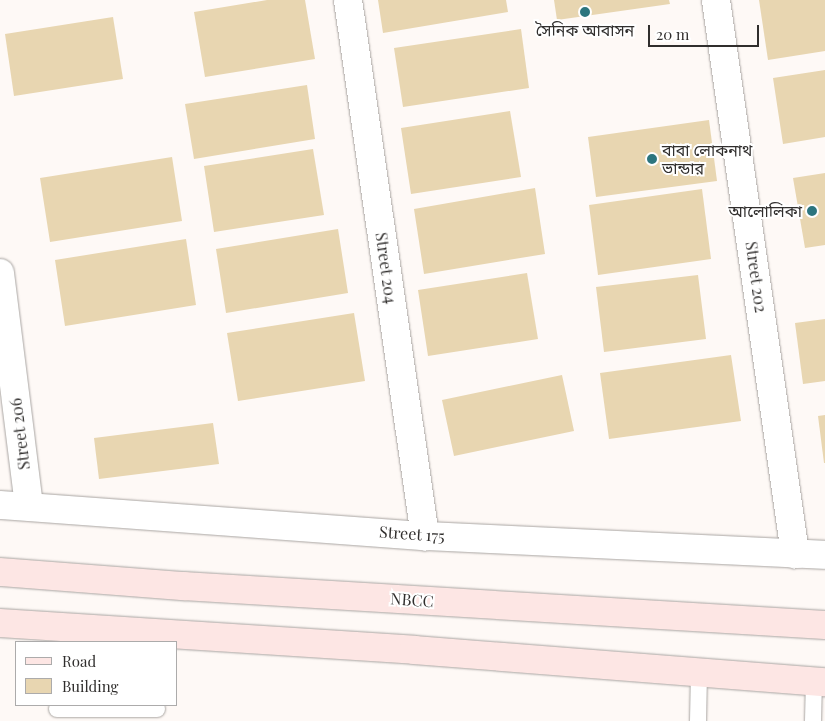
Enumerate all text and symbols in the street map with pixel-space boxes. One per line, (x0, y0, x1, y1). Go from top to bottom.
marker: সৈনিক আবাসন (579, 6, 591, 18)
scale bar (650, 15, 761, 47)
place label: সৈনিক আবাসন (536, 20, 634, 40)
text: 20 m (656, 24, 689, 44)
place label: বাবা লোকনাথ ভান্ডার (662, 140, 752, 178)
marker: বাবা লোকনাথ ভান্ডার (646, 153, 658, 165)
place label: আলোলিকা (729, 201, 802, 221)
marker: আলোলিকা (806, 205, 818, 217)
street label: Street 204 (371, 231, 401, 305)
street label: Street 202 (741, 240, 771, 314)
street label: Street 206 (6, 397, 34, 471)
street label: Street 175 (378, 522, 446, 546)
street label: NBCC (390, 589, 434, 611)
legend (15, 641, 178, 706)
text: Road (62, 651, 96, 671)
text: Building (62, 676, 118, 696)

